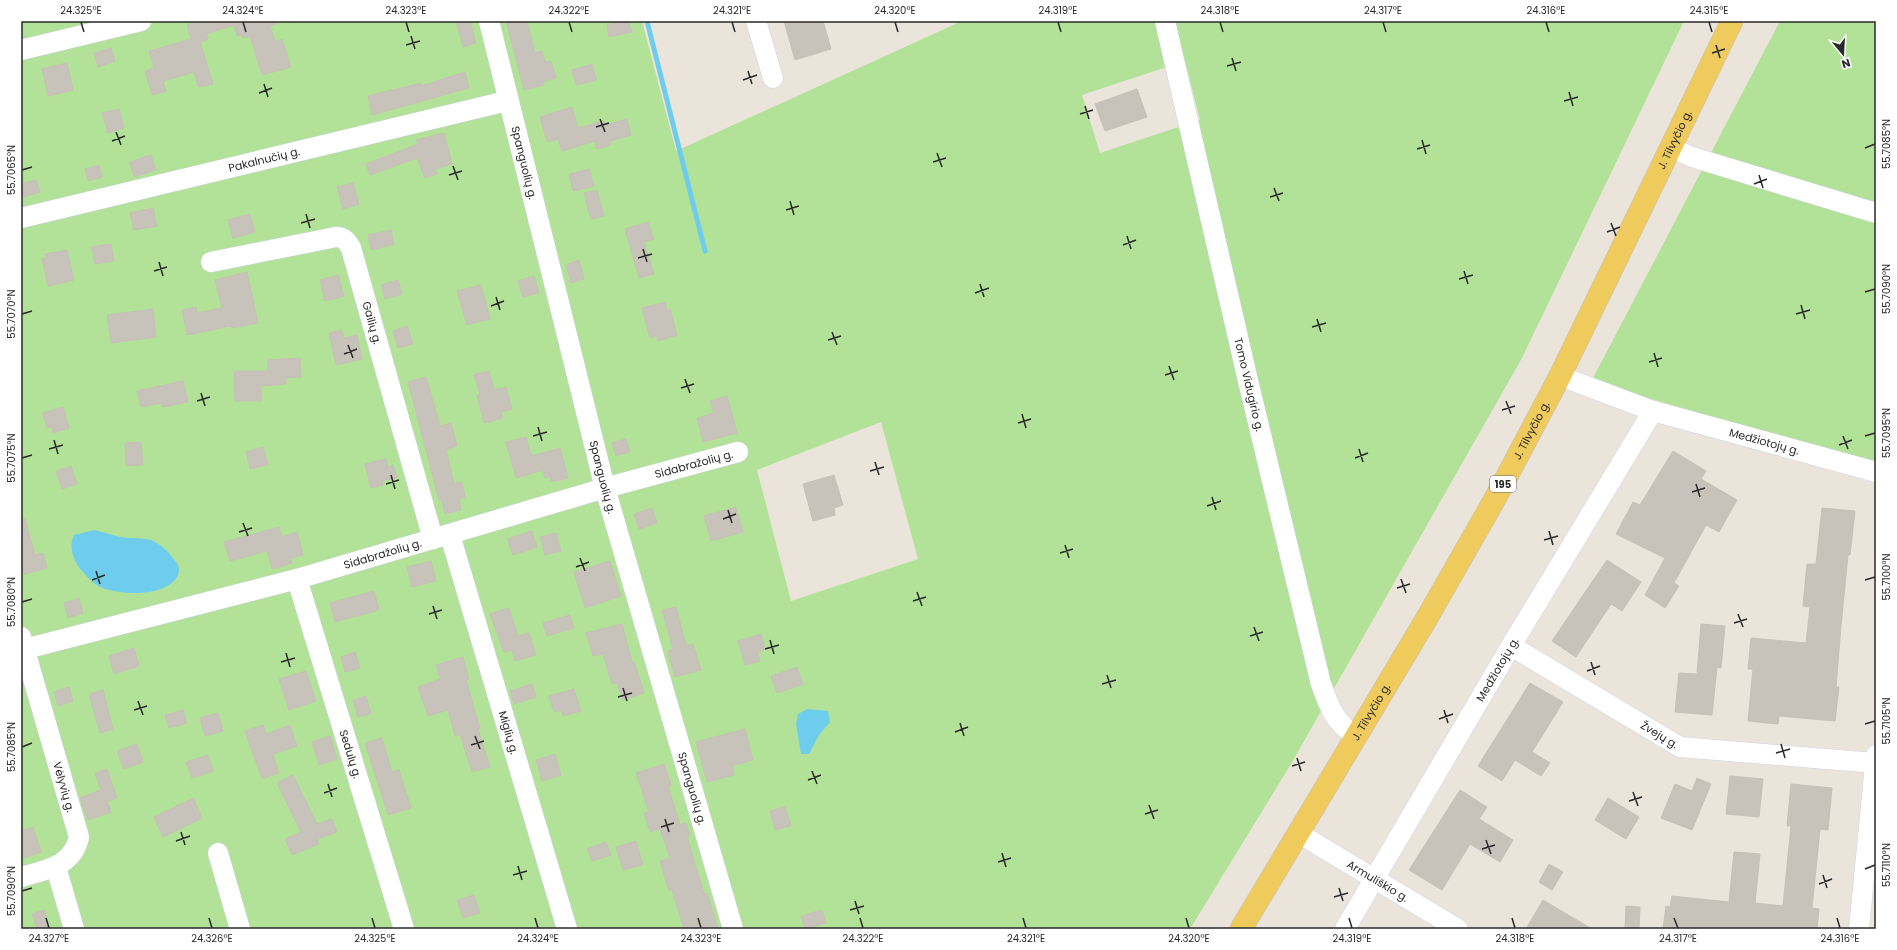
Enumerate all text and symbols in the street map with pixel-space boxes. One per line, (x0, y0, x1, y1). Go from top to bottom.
text: 24.325°E (60, 3, 102, 18)
text: 24.324°E (222, 3, 264, 18)
text: 24.323°E (386, 3, 426, 18)
text: 24.322°E (549, 3, 589, 18)
text: 24.321°E (713, 3, 751, 18)
text: 24.320°E (874, 3, 916, 18)
text: 24.319°E (1039, 3, 1077, 18)
text: 24.318°E (1201, 3, 1239, 18)
text: 24.317°E (1364, 3, 1402, 18)
text: 24.316°E (1527, 3, 1565, 18)
text: 24.315°E (1690, 3, 1728, 18)
north arrow (1823, 34, 1863, 74)
text: N (1840, 55, 1853, 72)
street label: J. Tilvyčio g. (1653, 108, 1696, 172)
text: 55.7085°N (1879, 119, 1894, 169)
street label: Spanguolių g. (507, 124, 541, 201)
street label: Pakalnučių g. (227, 143, 301, 176)
text: 55.7065°N (4, 145, 19, 195)
text: 55.7090°N (1879, 264, 1894, 314)
text: 55.7070°N (4, 289, 19, 339)
street label: Gailių g. (358, 300, 386, 346)
street label: Tomo Vidugirio g. (1230, 336, 1268, 433)
street label: J. Tilvyčio g. (1509, 398, 1553, 462)
text: 55.7095°N (1879, 408, 1894, 458)
street label: Medžiotojų g. (1727, 424, 1801, 459)
text: 55.7075°N (4, 433, 19, 483)
street label: Spanguolių g. (585, 439, 620, 516)
street label: Sidabražolių g. (653, 446, 735, 482)
road number: 195 (1490, 476, 1516, 492)
street label: Sidabražolių g. (342, 535, 423, 573)
text: 55.7100°N (1879, 553, 1894, 601)
text: 55.7080°N (4, 577, 19, 627)
street label: Medžiotojų g. (1472, 634, 1522, 704)
street label: J. Tilvyčio g. (1348, 680, 1394, 743)
text: 55.7105°N (1879, 697, 1894, 745)
street label: Miglių g. (495, 709, 523, 756)
street label: Žvejų g. (1638, 717, 1681, 752)
text: 55.7085°N (4, 722, 19, 772)
street label: Sedulų g. (336, 728, 365, 780)
street label: Spanguolių g. (674, 750, 710, 827)
street label: Vėlyvių g. (49, 760, 79, 814)
text: 55.7110°N (1879, 843, 1894, 887)
street label: Armuliškio g. (1344, 856, 1412, 906)
text: 55.7090°N (4, 866, 19, 916)
text: 24.327°E (29, 931, 69, 946)
text: 24.326°E (191, 931, 233, 946)
text: 24.325°E (354, 931, 396, 946)
text: 24.324°E (517, 931, 559, 946)
text: 24.323°E (681, 931, 721, 946)
text: 24.322°E (843, 931, 883, 946)
text: 24.321°E (1007, 931, 1045, 946)
text: 24.320°E (1168, 931, 1210, 946)
text: 24.319°E (1333, 931, 1371, 946)
text: 24.318°E (1496, 931, 1534, 946)
text: 24.317°E (1659, 931, 1697, 946)
text: 24.316°E (1821, 931, 1859, 946)

